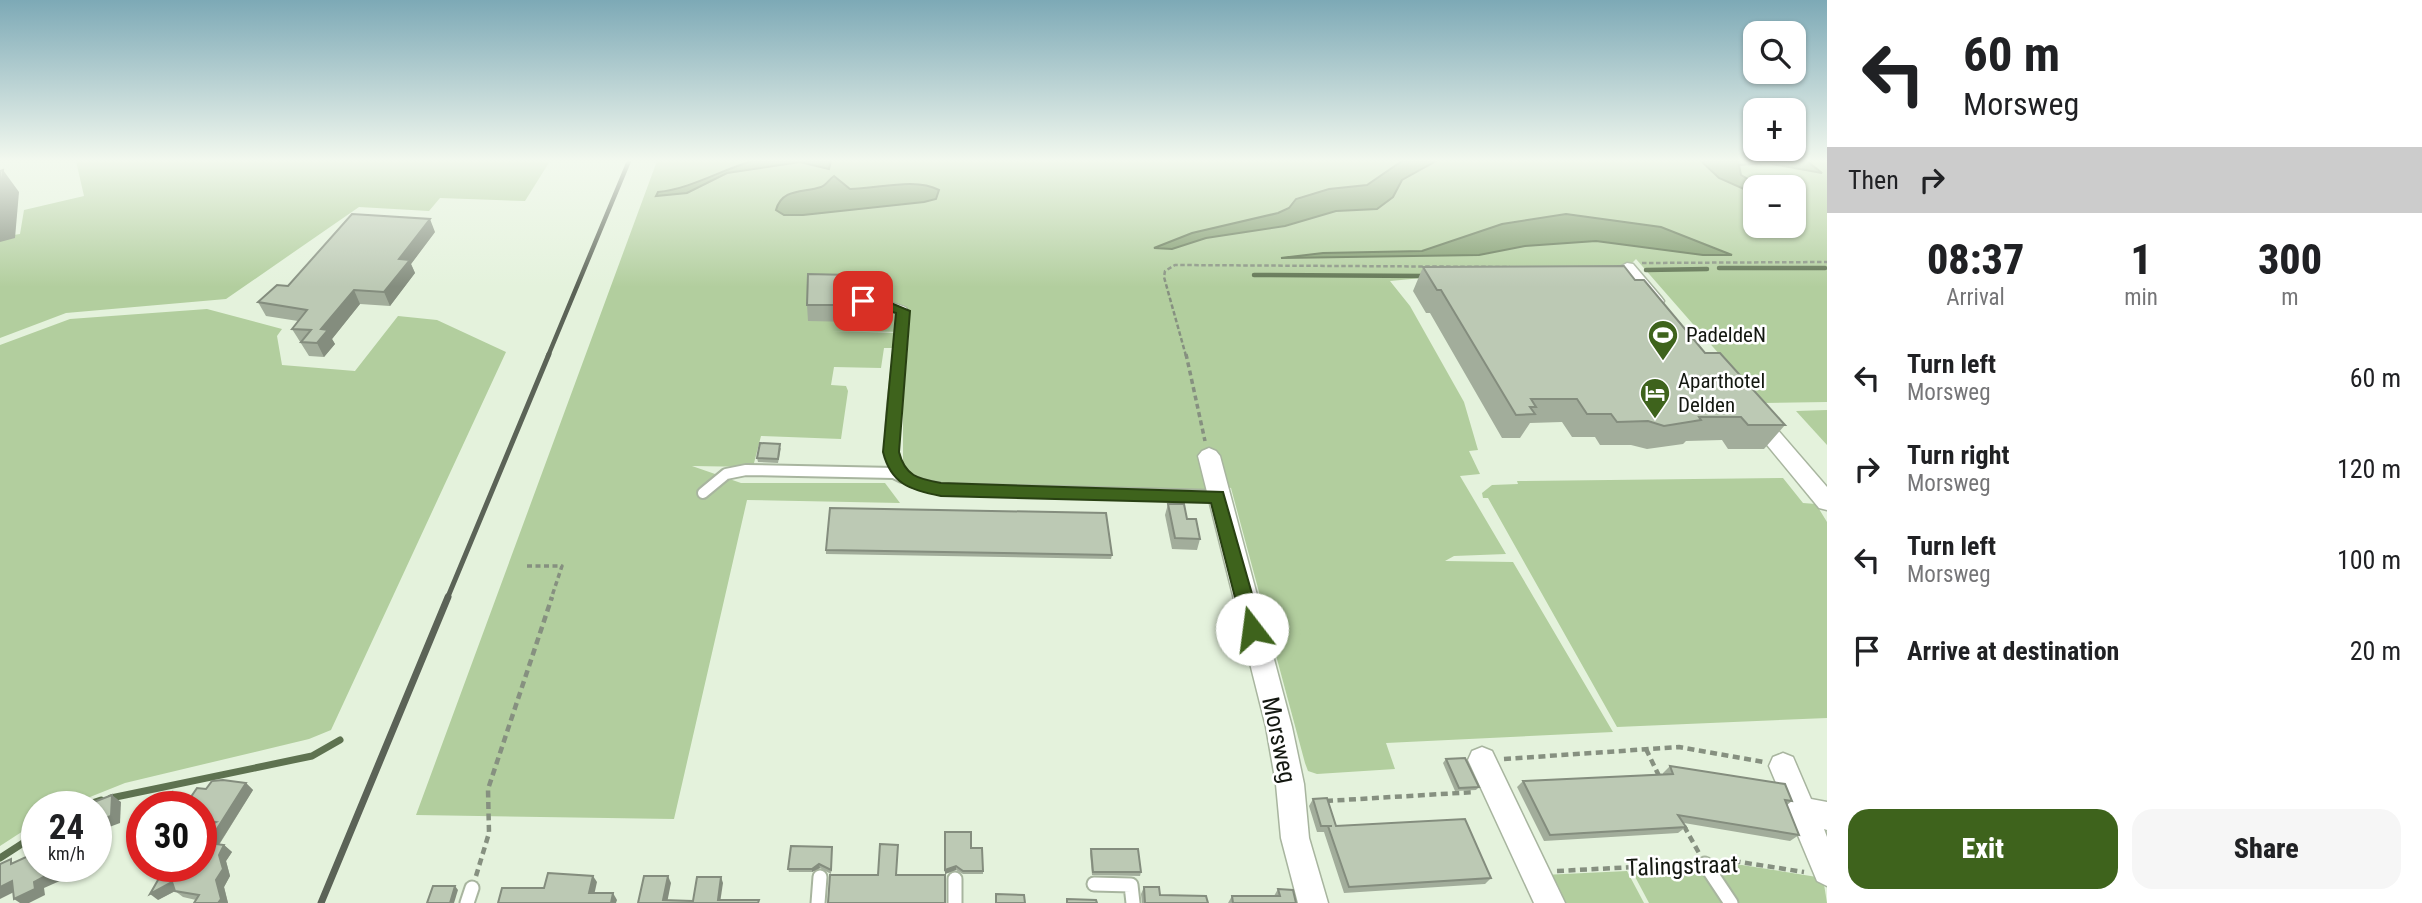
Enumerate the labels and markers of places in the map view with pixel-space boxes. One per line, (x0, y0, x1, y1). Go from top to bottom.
pin (833, 271, 893, 331)
sports icon: PadeldeN (1646, 318, 1680, 362)
place label: PadeldeN (1686, 323, 1766, 347)
place label: Aparthotel Delden (1678, 369, 1765, 417)
hotel icon: Aparthotel Delden (1638, 376, 1672, 420)

